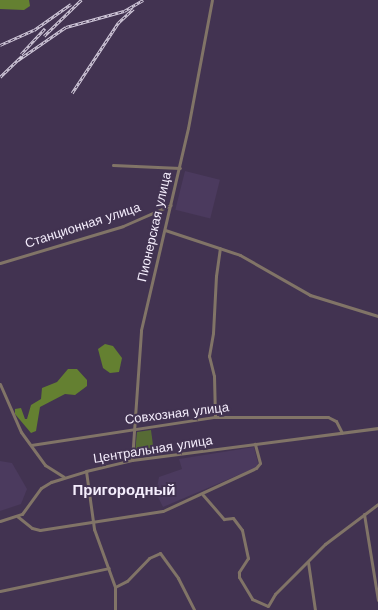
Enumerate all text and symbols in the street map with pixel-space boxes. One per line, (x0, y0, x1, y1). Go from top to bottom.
street label: Пионерская улица (135, 170, 175, 284)
street label: Станционная улица (23, 200, 143, 252)
street label: Совхозная улица (124, 400, 230, 428)
street label: Центральная улица (92, 433, 214, 467)
district label: Пригородный (72, 482, 176, 500)

